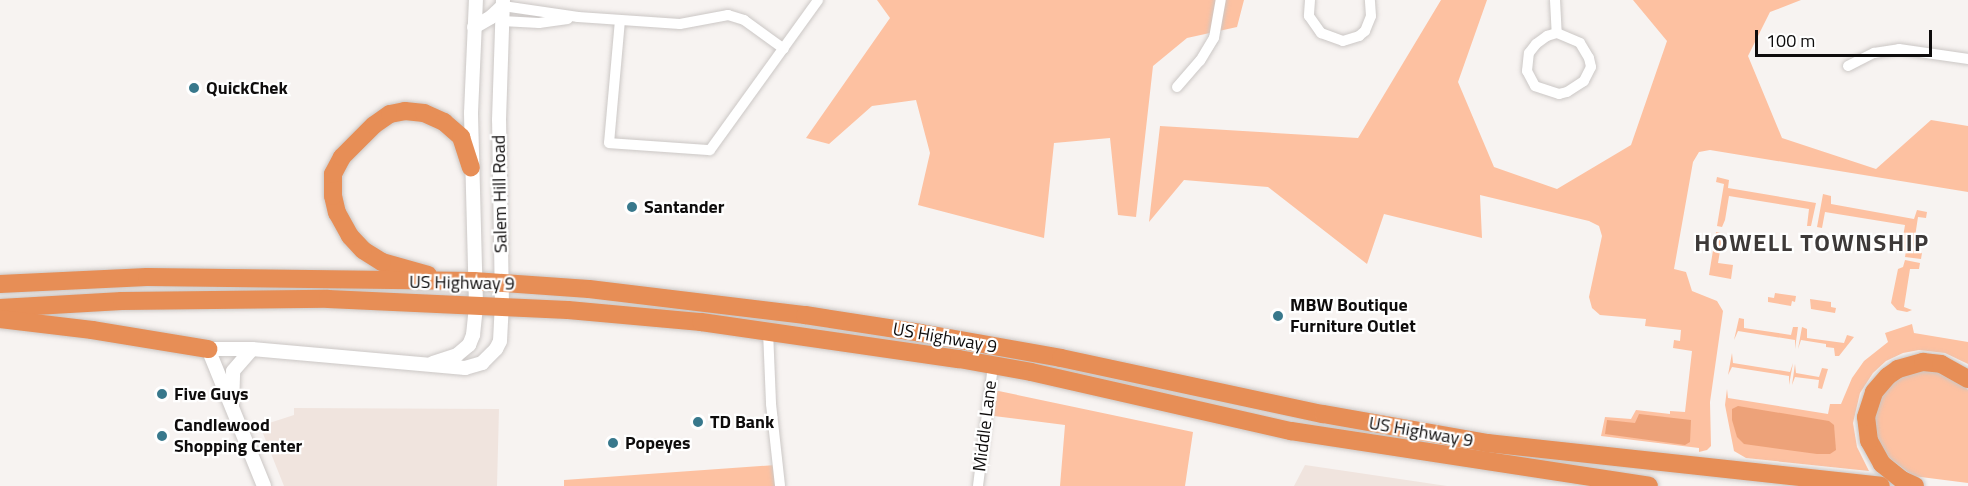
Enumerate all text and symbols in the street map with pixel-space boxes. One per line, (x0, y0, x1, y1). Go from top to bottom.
scale bar (1758, 18, 1935, 56)
text: 100 m (1766, 27, 1815, 54)
place label: QuickChek (206, 77, 288, 99)
marker: QuickChek (187, 81, 201, 95)
street label: Salem Hill Road (488, 135, 512, 253)
place label: Santander (644, 196, 724, 218)
marker: Santander (625, 200, 639, 214)
district label: HOWELL TOWNSHIP (1694, 229, 1930, 257)
street label: US Highway 9 (409, 271, 515, 295)
place label: MBW Boutique Furniture Outlet (1290, 295, 1416, 338)
marker: MBW Boutique Furniture Outlet (1271, 309, 1285, 323)
street label: US Highway 9 (891, 318, 999, 358)
street label: Middle Lane (969, 379, 1001, 473)
place label: Five Guys (174, 383, 249, 405)
marker: Five Guys (155, 387, 169, 401)
place label: TD Bank (710, 411, 774, 433)
street label: US Highway 9 (1367, 412, 1475, 452)
place label: Candlewood Shopping Center (174, 415, 302, 458)
marker: TD Bank (691, 415, 705, 429)
marker: Candlewood Shopping Center (155, 429, 169, 443)
place label: Popeyes (625, 432, 691, 454)
marker: Popeyes (606, 436, 620, 450)

